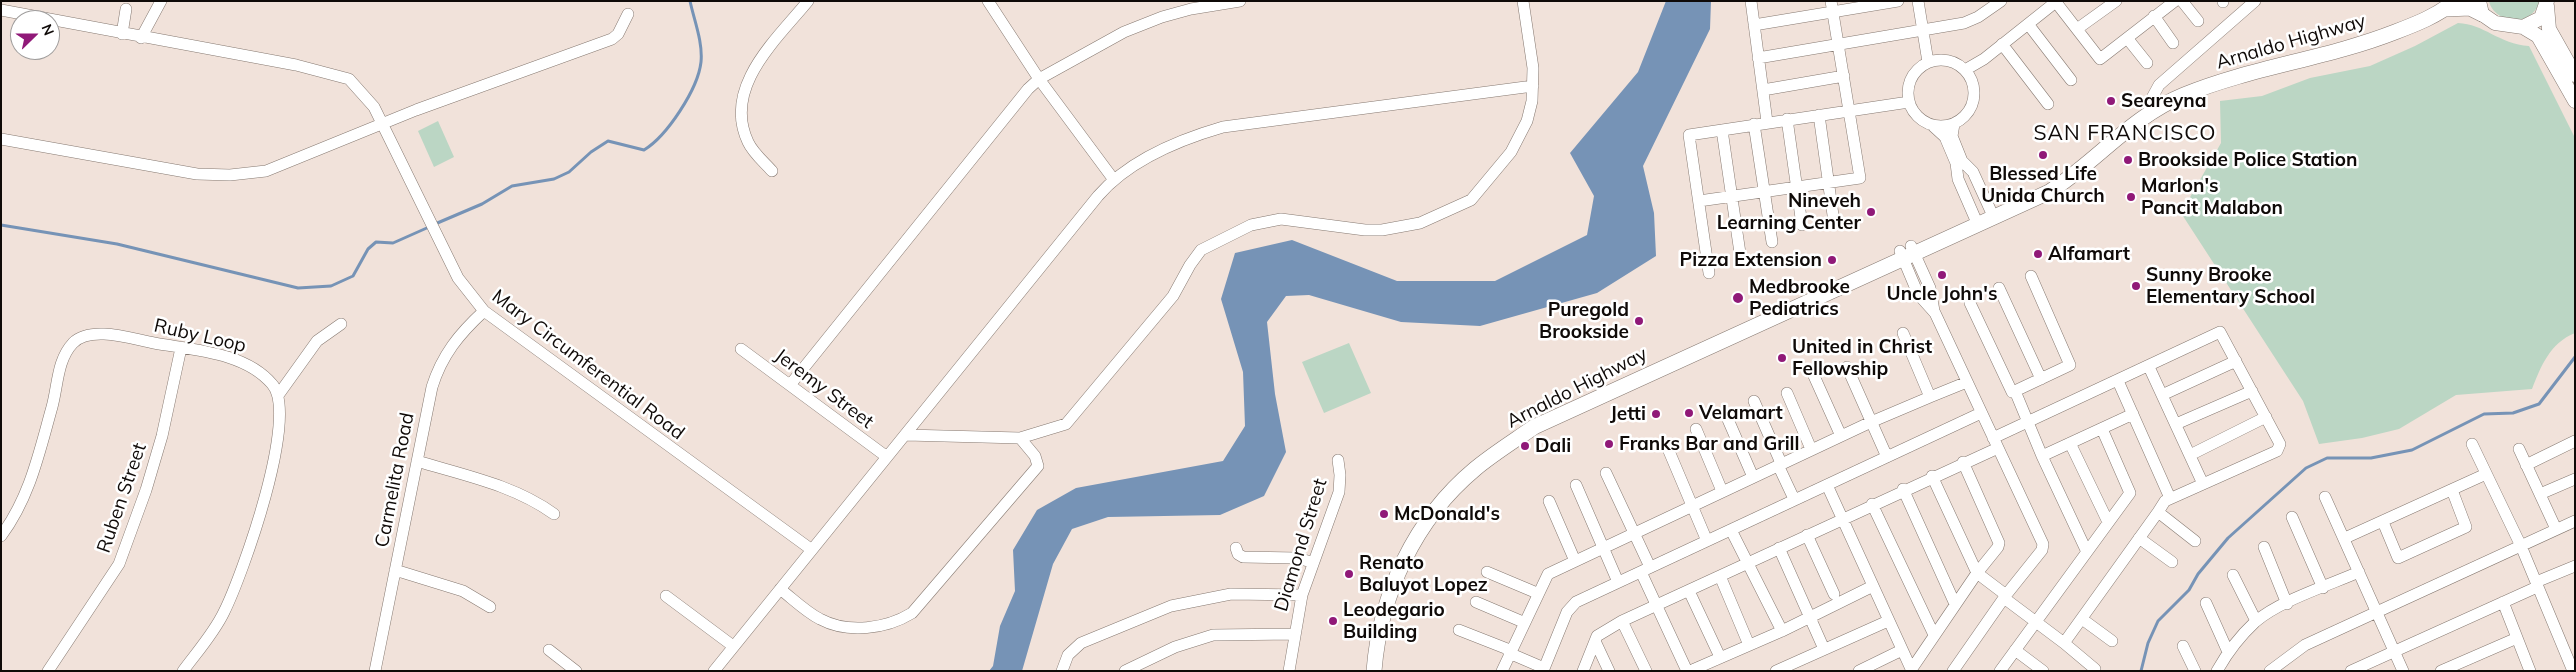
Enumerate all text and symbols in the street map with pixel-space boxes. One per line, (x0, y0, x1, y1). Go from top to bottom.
north arrow (10, 10, 60, 60)
street label: Arnaldo Highway (2214, 10, 2368, 74)
text: N (38, 21, 58, 38)
place label: Seareyna (2121, 90, 2207, 112)
marker: Seareyna (2105, 95, 2117, 107)
district label: SAN FRANCISCO (2032, 121, 2218, 147)
marker: Blessed Life Unida Church (2037, 149, 2049, 161)
place label: Brookside Police Station (2138, 149, 2357, 171)
marker: Brookside Police Station (2122, 154, 2134, 166)
place label: Blessed Life Unida Church (1981, 163, 2105, 207)
place label: Marlon's Pancit Malabon (2141, 175, 2283, 219)
place label: Nineveh Learning Center (1717, 190, 1861, 234)
marker: Marlon's Pancit Malabon (2125, 191, 2137, 203)
marker: Nineveh Learning Center (1865, 206, 1877, 218)
place label: Alfamart (2048, 243, 2130, 265)
marker: Alfamart (2032, 248, 2044, 260)
place label: Pizza Extension (1680, 249, 1822, 271)
marker: Pizza Extension (1826, 254, 1838, 266)
place label: Sunny Brooke Elementary School (2146, 264, 2315, 308)
marker: Uncle John's (1936, 269, 1948, 281)
place label: Medbrooke Pediatrics (1749, 276, 1850, 320)
marker: Sunny Brooke Elementary School (2130, 280, 2142, 292)
place label: Uncle John's (1887, 283, 1997, 305)
street label: Mary Circumferential Road (487, 285, 689, 445)
marker: Medbrooke Pediatrics (1731, 291, 1745, 305)
place label: Puregold Brookside (1539, 299, 1629, 343)
street label: Ruby Loop (152, 314, 248, 358)
marker: Puregold Brookside (1633, 315, 1645, 327)
place label: United in Christ Fellowship (1792, 336, 1932, 380)
street label: Arnaldo Highway (1503, 343, 1651, 433)
street label: Jeremy Street (770, 344, 878, 434)
marker: United in Christ Fellowship (1776, 352, 1788, 364)
place label: Velamart (1699, 402, 1783, 424)
place label: Jetti (1610, 403, 1646, 425)
marker: Velamart (1683, 407, 1695, 419)
marker: Jetti (1650, 408, 1662, 420)
street label: Carmelita Road (371, 411, 419, 549)
place label: Franks Bar and Grill (1619, 433, 1800, 455)
place label: Dali (1535, 435, 1571, 457)
marker: Franks Bar and Grill (1603, 438, 1615, 450)
street label: Ruben Street (93, 440, 151, 556)
marker: Dali (1519, 440, 1531, 452)
street label: Diamond Street (1270, 476, 1332, 614)
place label: McDonald's (1394, 503, 1500, 525)
marker: McDonald's (1378, 508, 1390, 520)
place label: Renato Baluyot Lopez (1359, 552, 1488, 596)
marker: Renato Baluyot Lopez (1343, 568, 1355, 580)
place label: Leodegario Building (1343, 599, 1445, 643)
marker: Leodegario Building (1327, 615, 1339, 627)

